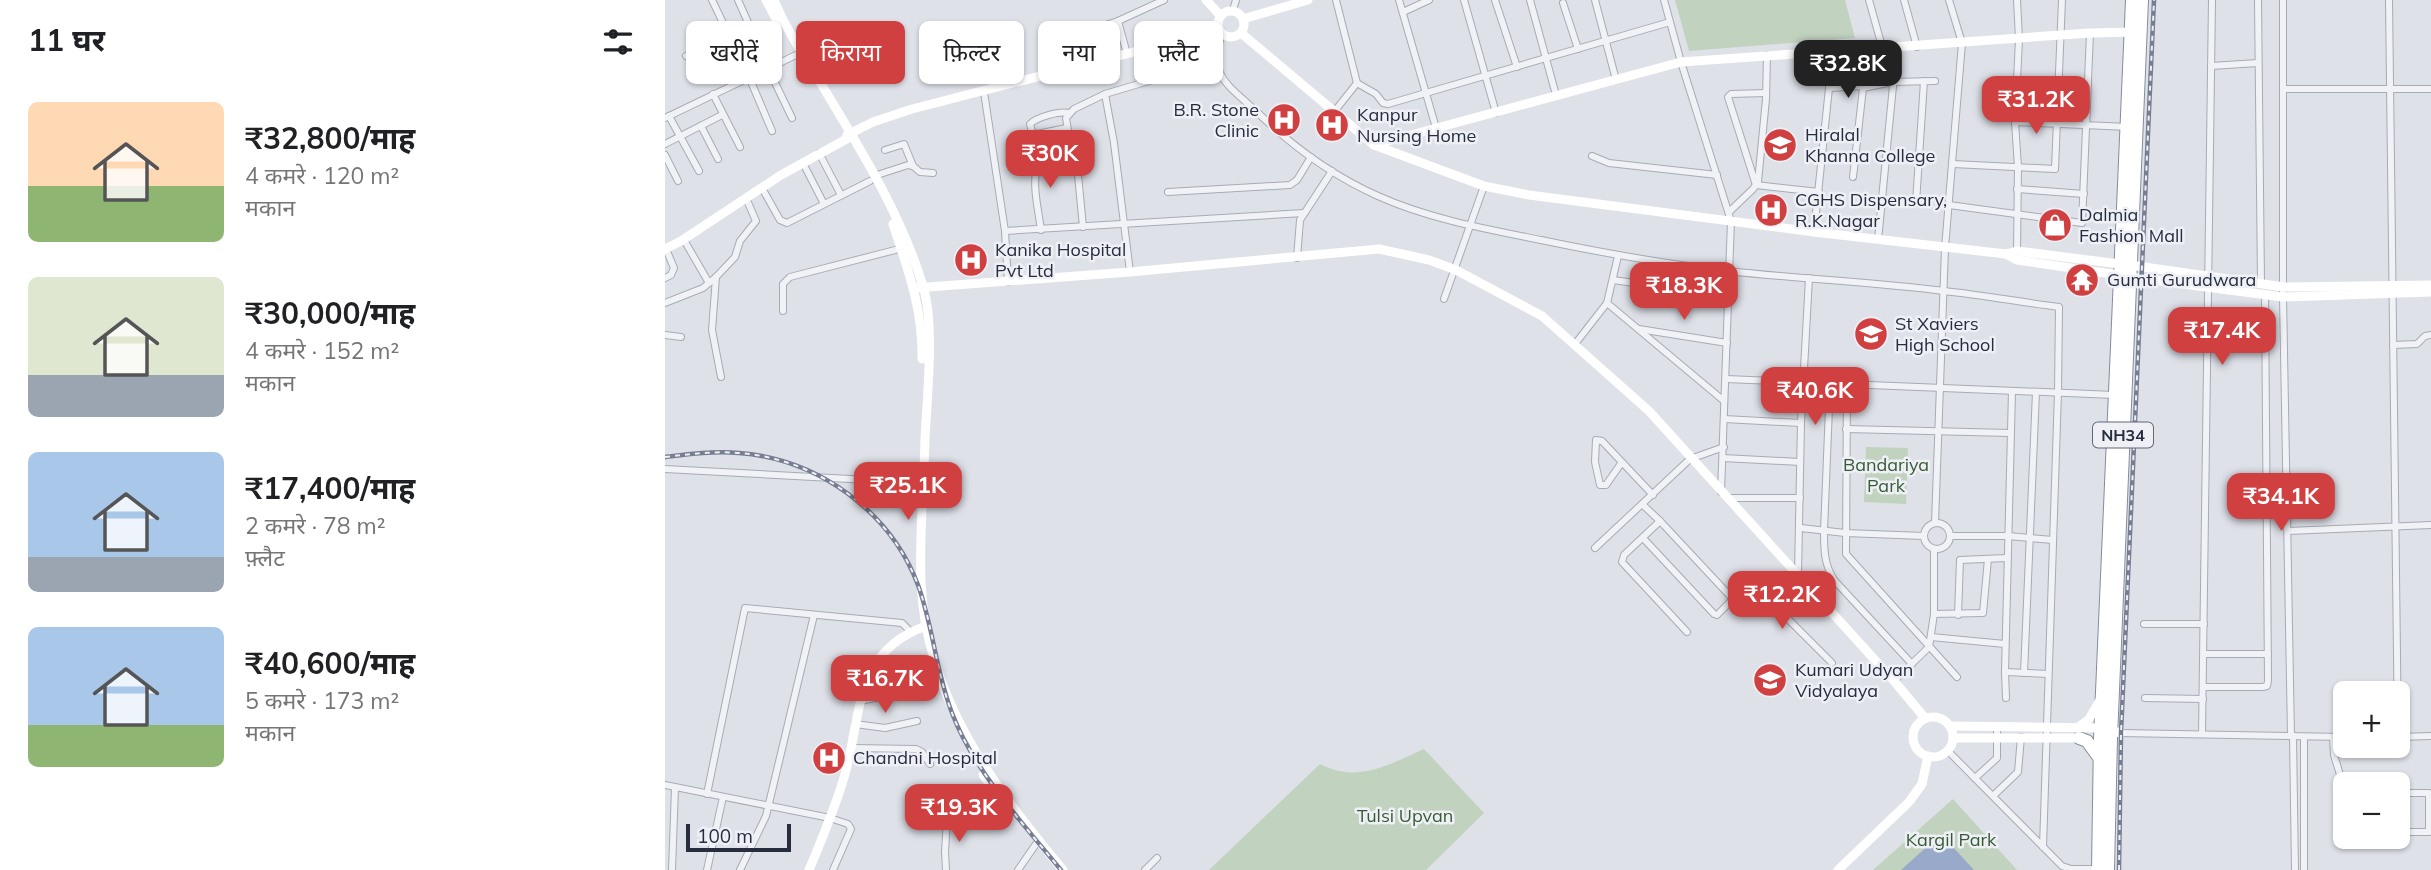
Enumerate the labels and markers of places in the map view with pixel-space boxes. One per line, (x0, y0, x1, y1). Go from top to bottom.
pin: ₹32.8K (1791, 41, 1905, 100)
pin: ₹31.2K (1979, 76, 2093, 136)
place label: B.R. Stone Clinic (1173, 98, 1259, 142)
hospital icon: B.R. Stone Clinic (1265, 101, 1303, 139)
place label: Kanpur Nursing Home (1357, 103, 1476, 147)
hospital icon: Kanpur Nursing Home (1313, 106, 1351, 144)
place label: Hiralal Khanna College (1805, 123, 1935, 167)
school or university icon: Hiralal Khanna College (1761, 126, 1799, 164)
pin: ₹30K (1009, 130, 1091, 190)
place label: CGHS Dispensary, R.K.Nagar (1795, 188, 1947, 232)
hospital icon: CGHS Dispensary, R.K.Nagar (1752, 191, 1790, 229)
place label: Dalmia Fashion Mall (2079, 203, 2184, 247)
shop icon: Dalmia Fashion Mall (2036, 206, 2074, 244)
place label: Kanika Hospital Pvt Ltd (995, 238, 1126, 282)
hospital icon: Kanika Hospital Pvt Ltd (952, 241, 990, 279)
temple icon: Gumti Gurudwara (2063, 261, 2101, 299)
pin: ₹18.3K (1627, 262, 1741, 322)
place label: Gumti Gurudwara (2107, 268, 2256, 291)
pin: ₹17.4K (2165, 308, 2279, 367)
place label: St Xaviers High School (1895, 312, 1995, 356)
school or university icon: St Xaviers High School (1852, 315, 1890, 353)
pin: ₹40.6K (1758, 368, 1872, 427)
pin: ₹25.1K (851, 462, 965, 522)
pin: ₹34.1K (2224, 474, 2338, 533)
pin: ₹12.2K (1725, 572, 1839, 631)
pin: ₹16.7K (828, 656, 942, 715)
place label: Kumari Udyan Vidyalaya (1795, 658, 1913, 702)
school or university icon: Kumari Udyan Vidyalaya (1751, 661, 1789, 699)
hospital icon: Chandni Hospital (810, 739, 848, 777)
place label: Chandni Hospital (853, 746, 997, 769)
pin: ₹19.3K (902, 784, 1016, 844)

